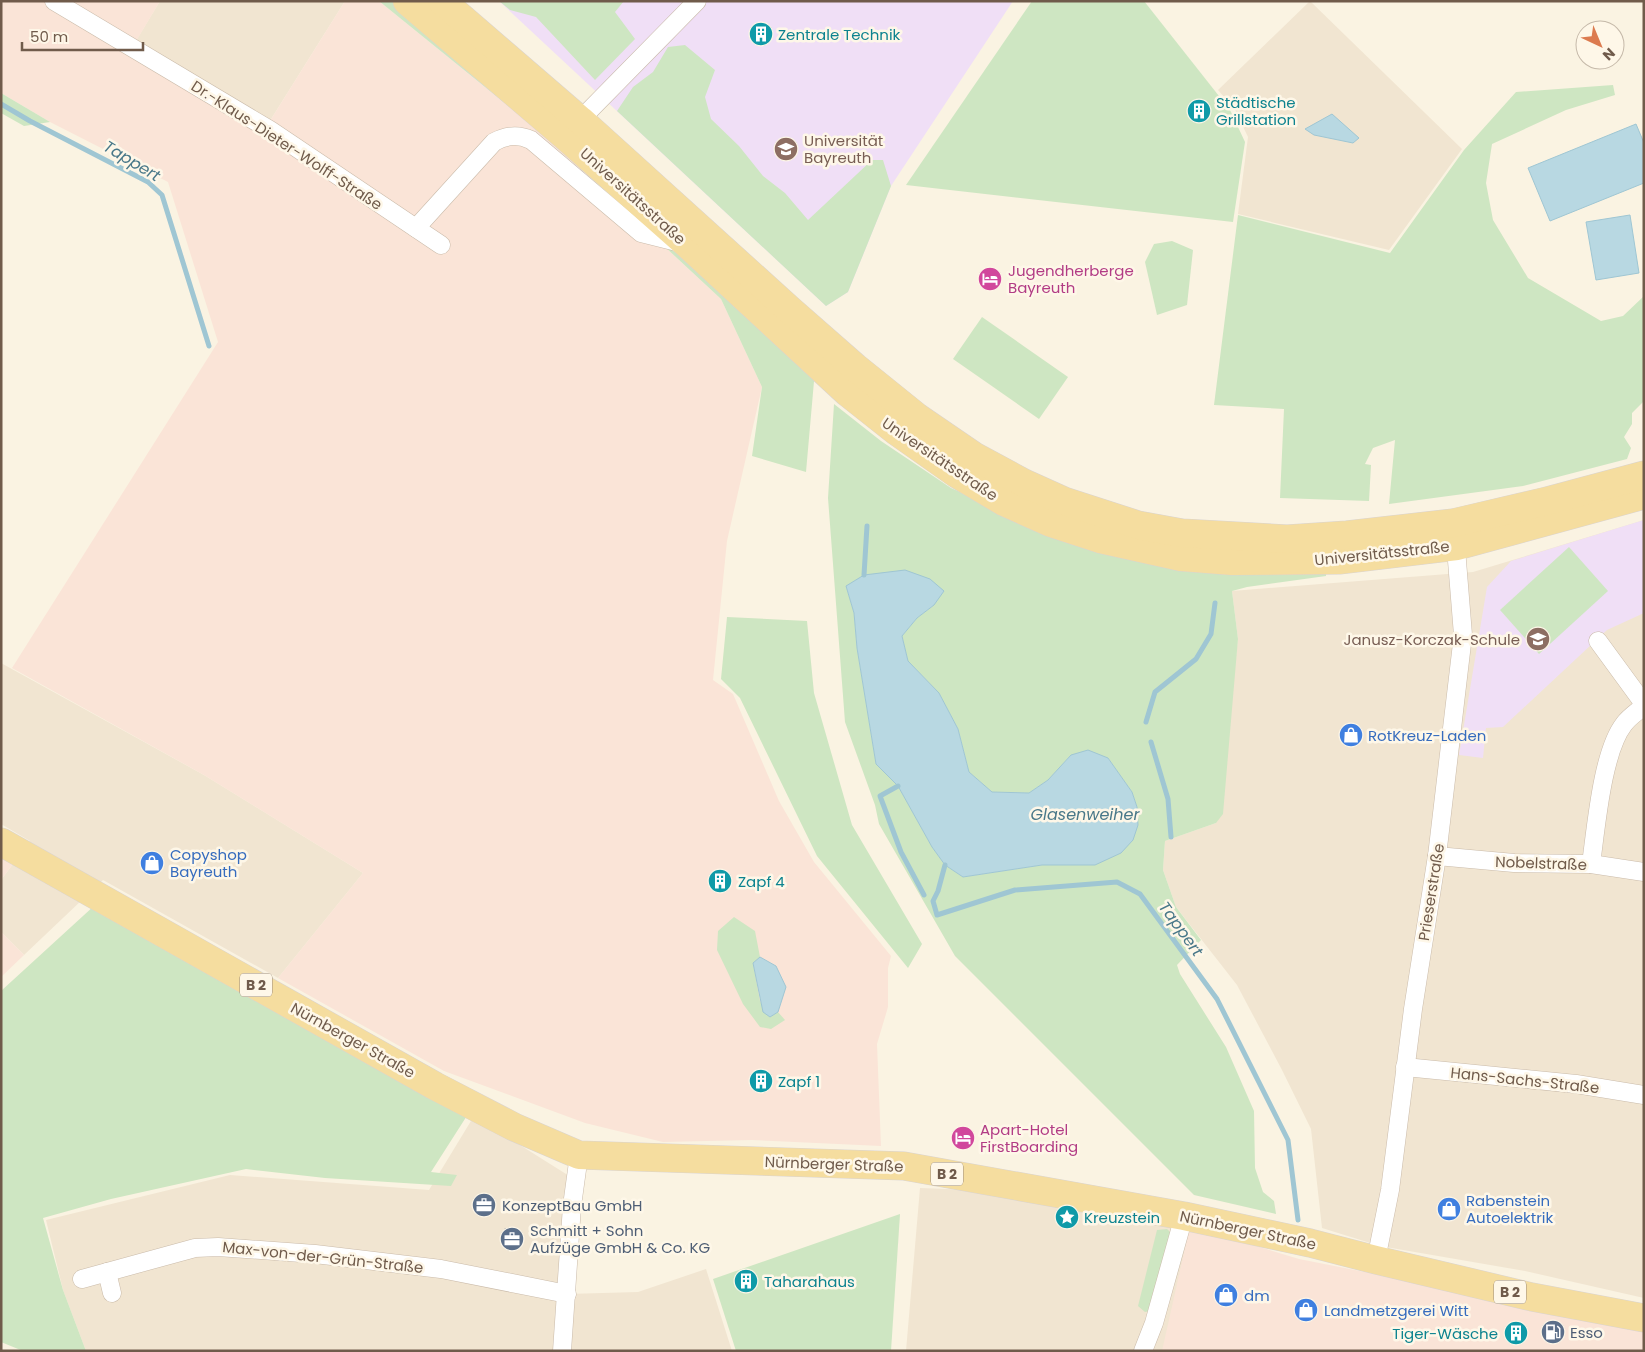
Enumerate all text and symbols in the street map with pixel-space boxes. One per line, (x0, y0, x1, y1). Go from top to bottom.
scale bar (22, 20, 144, 52)
north arrow (1575, 20, 1625, 70)
building icon: Zentrale Technik (748, 21, 774, 47)
place label: Zentrale Technik (778, 24, 901, 45)
text: 50 m (30, 26, 68, 47)
text: N (1598, 44, 1620, 65)
street label: Dr.-Klaus-Dieter-Wolff-Straße (187, 75, 387, 215)
place label: Städtische Grillstation (1216, 92, 1296, 130)
building icon: Städtische Grillstation (1186, 98, 1212, 124)
place label: Universität Bayreuth (804, 130, 883, 168)
water label: Tappert (99, 135, 166, 188)
school or university icon: Universität Bayreuth (773, 136, 799, 162)
street label: Universitätsstraße (576, 143, 690, 249)
place label: Jugendherberge Bayreuth (1008, 260, 1134, 298)
hotel icon: Jugendherberge Bayreuth (977, 266, 1003, 292)
street label: Universitätsstraße (878, 412, 1002, 506)
street label: Universitätsstraße (1313, 535, 1451, 571)
school or university icon: Janusz-Korczak-Schule (1525, 626, 1551, 652)
place label: Janusz-Korczak-Schule (1343, 629, 1520, 650)
shop icon: RotKreuz-Laden (1338, 722, 1364, 748)
place label: RotKreuz-Laden (1368, 725, 1486, 746)
water label: Glasenweiher (1031, 803, 1140, 826)
street label: Prieserstraße (1413, 842, 1449, 942)
place label: Copyshop Bayreuth (170, 844, 247, 882)
shop icon: Copyshop Bayreuth (139, 850, 165, 876)
street label: Nobelstraße (1495, 851, 1587, 875)
building icon: Zapf 4 (707, 868, 733, 894)
place label: Zapf 4 (738, 871, 785, 892)
water label: Tappert (1153, 897, 1209, 962)
road number: B 2 (240, 974, 272, 996)
street label: Nürnberger Straße (287, 997, 419, 1083)
street label: Hans-Sachs-Straße (1450, 1062, 1600, 1098)
building icon: Zapf 1 (748, 1068, 774, 1094)
place label: Zapf 1 (778, 1071, 820, 1092)
place label: Apart-Hotel FirstBoarding (980, 1119, 1078, 1157)
hotel icon: Apart-Hotel FirstBoarding (950, 1125, 976, 1151)
street label: Nürnberger Straße (764, 1151, 904, 1177)
road number: B 2 (931, 1162, 963, 1186)
place label: Rabenstein Autoelektrik (1466, 1190, 1554, 1228)
office icon: KonzeptBau GmbH (471, 1192, 497, 1218)
place label: KonzeptBau GmbH (502, 1195, 643, 1216)
shop icon: Rabenstein Autoelektrik (1436, 1196, 1462, 1222)
place icon: Kreuzstein (1054, 1204, 1080, 1230)
street label: Nürnberger Straße (1178, 1205, 1318, 1255)
place label: Kreuzstein (1084, 1207, 1160, 1228)
place label: Schmitt + Sohn Aufzüge GmbH & Co. KG (530, 1220, 711, 1258)
office icon: Schmitt + Sohn Aufzüge GmbH & Co. KG (499, 1226, 525, 1252)
street label: Max-von-der-Grün-Straße (221, 1236, 425, 1278)
building icon: Taharahaus (733, 1268, 759, 1294)
place label: Taharahaus (764, 1271, 855, 1292)
road number: B 2 (1494, 1280, 1526, 1304)
shop icon: dm (1213, 1282, 1239, 1308)
place label: dm (1244, 1285, 1270, 1306)
shop icon: Landmetzgerei Witt (1293, 1297, 1319, 1323)
place label: Landmetzgerei Witt (1324, 1300, 1469, 1321)
fuel station icon: Esso (1540, 1319, 1566, 1345)
building icon: Tiger-Wäsche (1503, 1320, 1529, 1346)
place label: Esso (1570, 1322, 1603, 1343)
place label: Tiger-Wäsche (1392, 1323, 1498, 1344)

